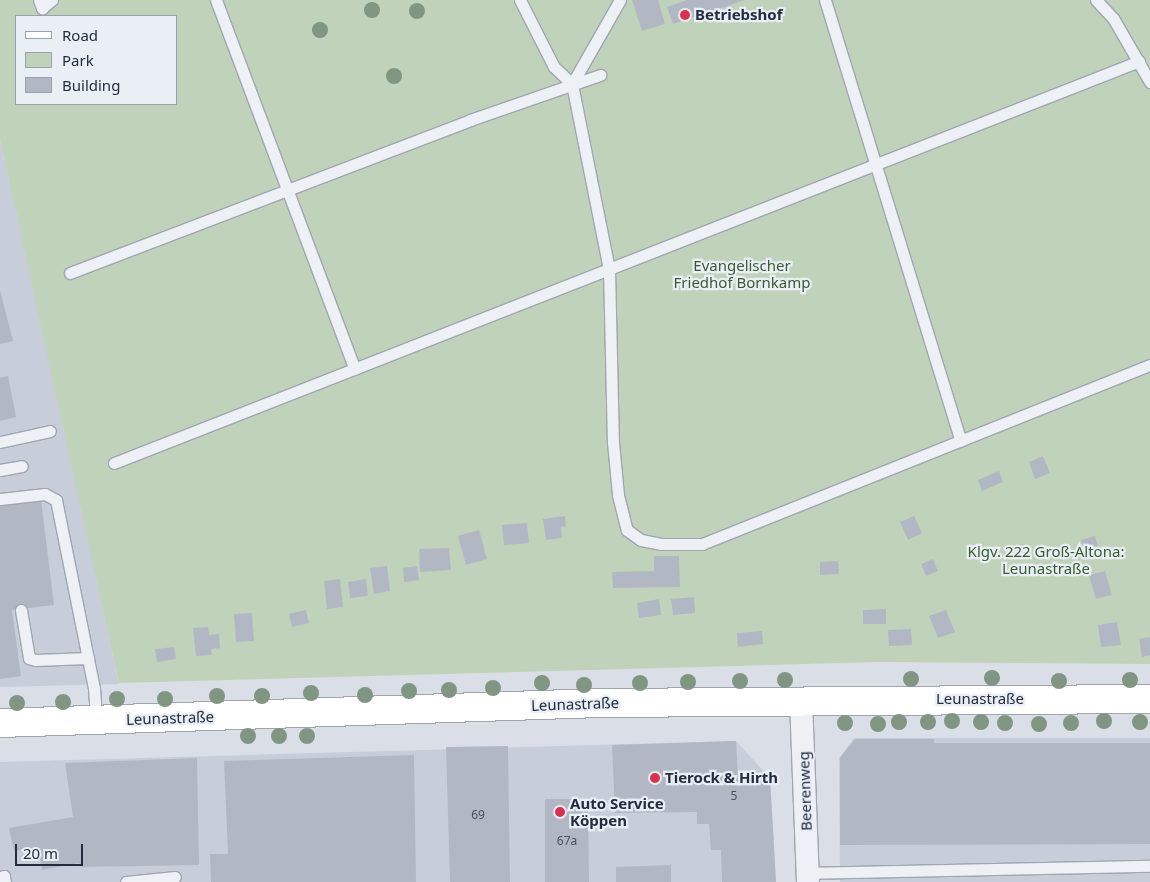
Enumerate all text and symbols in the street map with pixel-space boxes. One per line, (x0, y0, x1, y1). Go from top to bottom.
place label: Betriebshof (695, 6, 783, 24)
marker: Betriebshof (679, 9, 691, 21)
legend (15, 15, 178, 105)
text: Road (62, 25, 98, 45)
text: Park (62, 50, 94, 70)
text: Building (62, 75, 120, 95)
park label: Evangelischer Friedhof Bornkamp (674, 256, 810, 291)
park label: Klgv. 222 Groß-Altona: Leunastraße (968, 542, 1124, 577)
street label: Leunastraße (936, 690, 1024, 708)
street label: Leunastraße (531, 693, 619, 715)
street label: Leunastraße (126, 707, 214, 729)
street label: Beerenweg (795, 751, 815, 831)
place label: Tierock & Hirth (665, 769, 778, 787)
marker: Tierock & Hirth (649, 772, 661, 784)
house number: 5 (731, 789, 737, 803)
place label: Auto Service Köppen (570, 794, 664, 829)
marker: Auto Service Köppen (554, 806, 566, 818)
house number: 69 (471, 808, 485, 822)
scale bar (18, 834, 85, 866)
house number: 67a (557, 834, 577, 848)
text: 20 m (23, 843, 58, 863)

